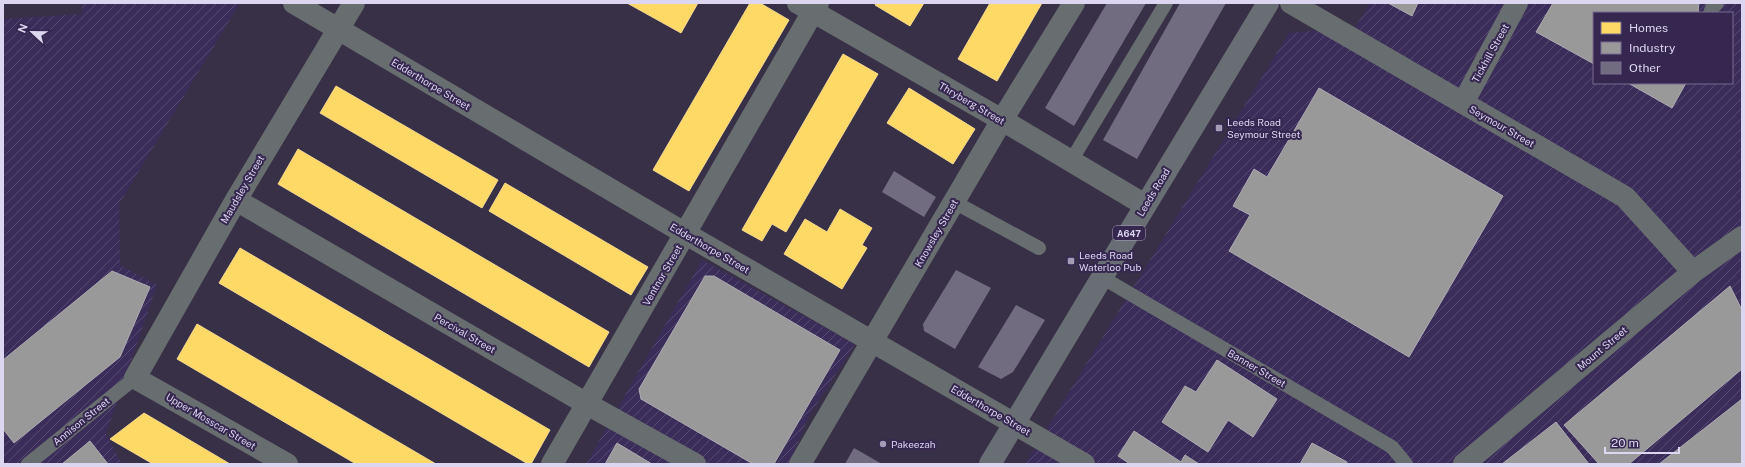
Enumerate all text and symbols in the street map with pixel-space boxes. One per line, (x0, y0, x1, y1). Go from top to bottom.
north arrow (12, 12, 52, 52)
legend (1593, 12, 1733, 84)
street label: Tickhill Street (1469, 21, 1511, 84)
text: Homes (1629, 21, 1668, 35)
text: N (16, 22, 30, 34)
text: Industry (1629, 41, 1676, 55)
street label: Edderthorpe Street (389, 56, 473, 112)
text: Other (1629, 61, 1661, 75)
street label: Thryberg Street (937, 79, 1007, 127)
street label: Seymour Street (1467, 102, 1537, 150)
place label: Leeds Road Seymour Street (1227, 116, 1300, 140)
marker: Leeds Road Seymour Street (1214, 123, 1224, 133)
street label: Maudsley Street (218, 153, 266, 225)
street label: Leeds Road (1134, 166, 1172, 218)
street label: Knowsley Street (912, 197, 960, 269)
street label: Edderthorpe Street (668, 220, 752, 276)
road number: A647 (1113, 226, 1145, 240)
street label: Ventnor Street (640, 242, 684, 308)
place label: Leeds Road Waterloo Pub (1079, 249, 1141, 273)
marker: Leeds Road Waterloo Pub (1066, 256, 1076, 266)
street label: Percival Street (432, 311, 498, 355)
street label: Mount Street (1575, 324, 1629, 372)
street label: Banner Street (1226, 347, 1288, 389)
street label: Edderthorpe Street (949, 382, 1033, 438)
street label: Upper Mosscar Street (164, 390, 258, 452)
street label: Annison Street (50, 394, 112, 447)
scale bar (1605, 429, 1679, 455)
text: 20 m (1611, 436, 1639, 450)
place label: Pakeezah (891, 438, 936, 450)
marker: Pakeezah (878, 439, 888, 449)

